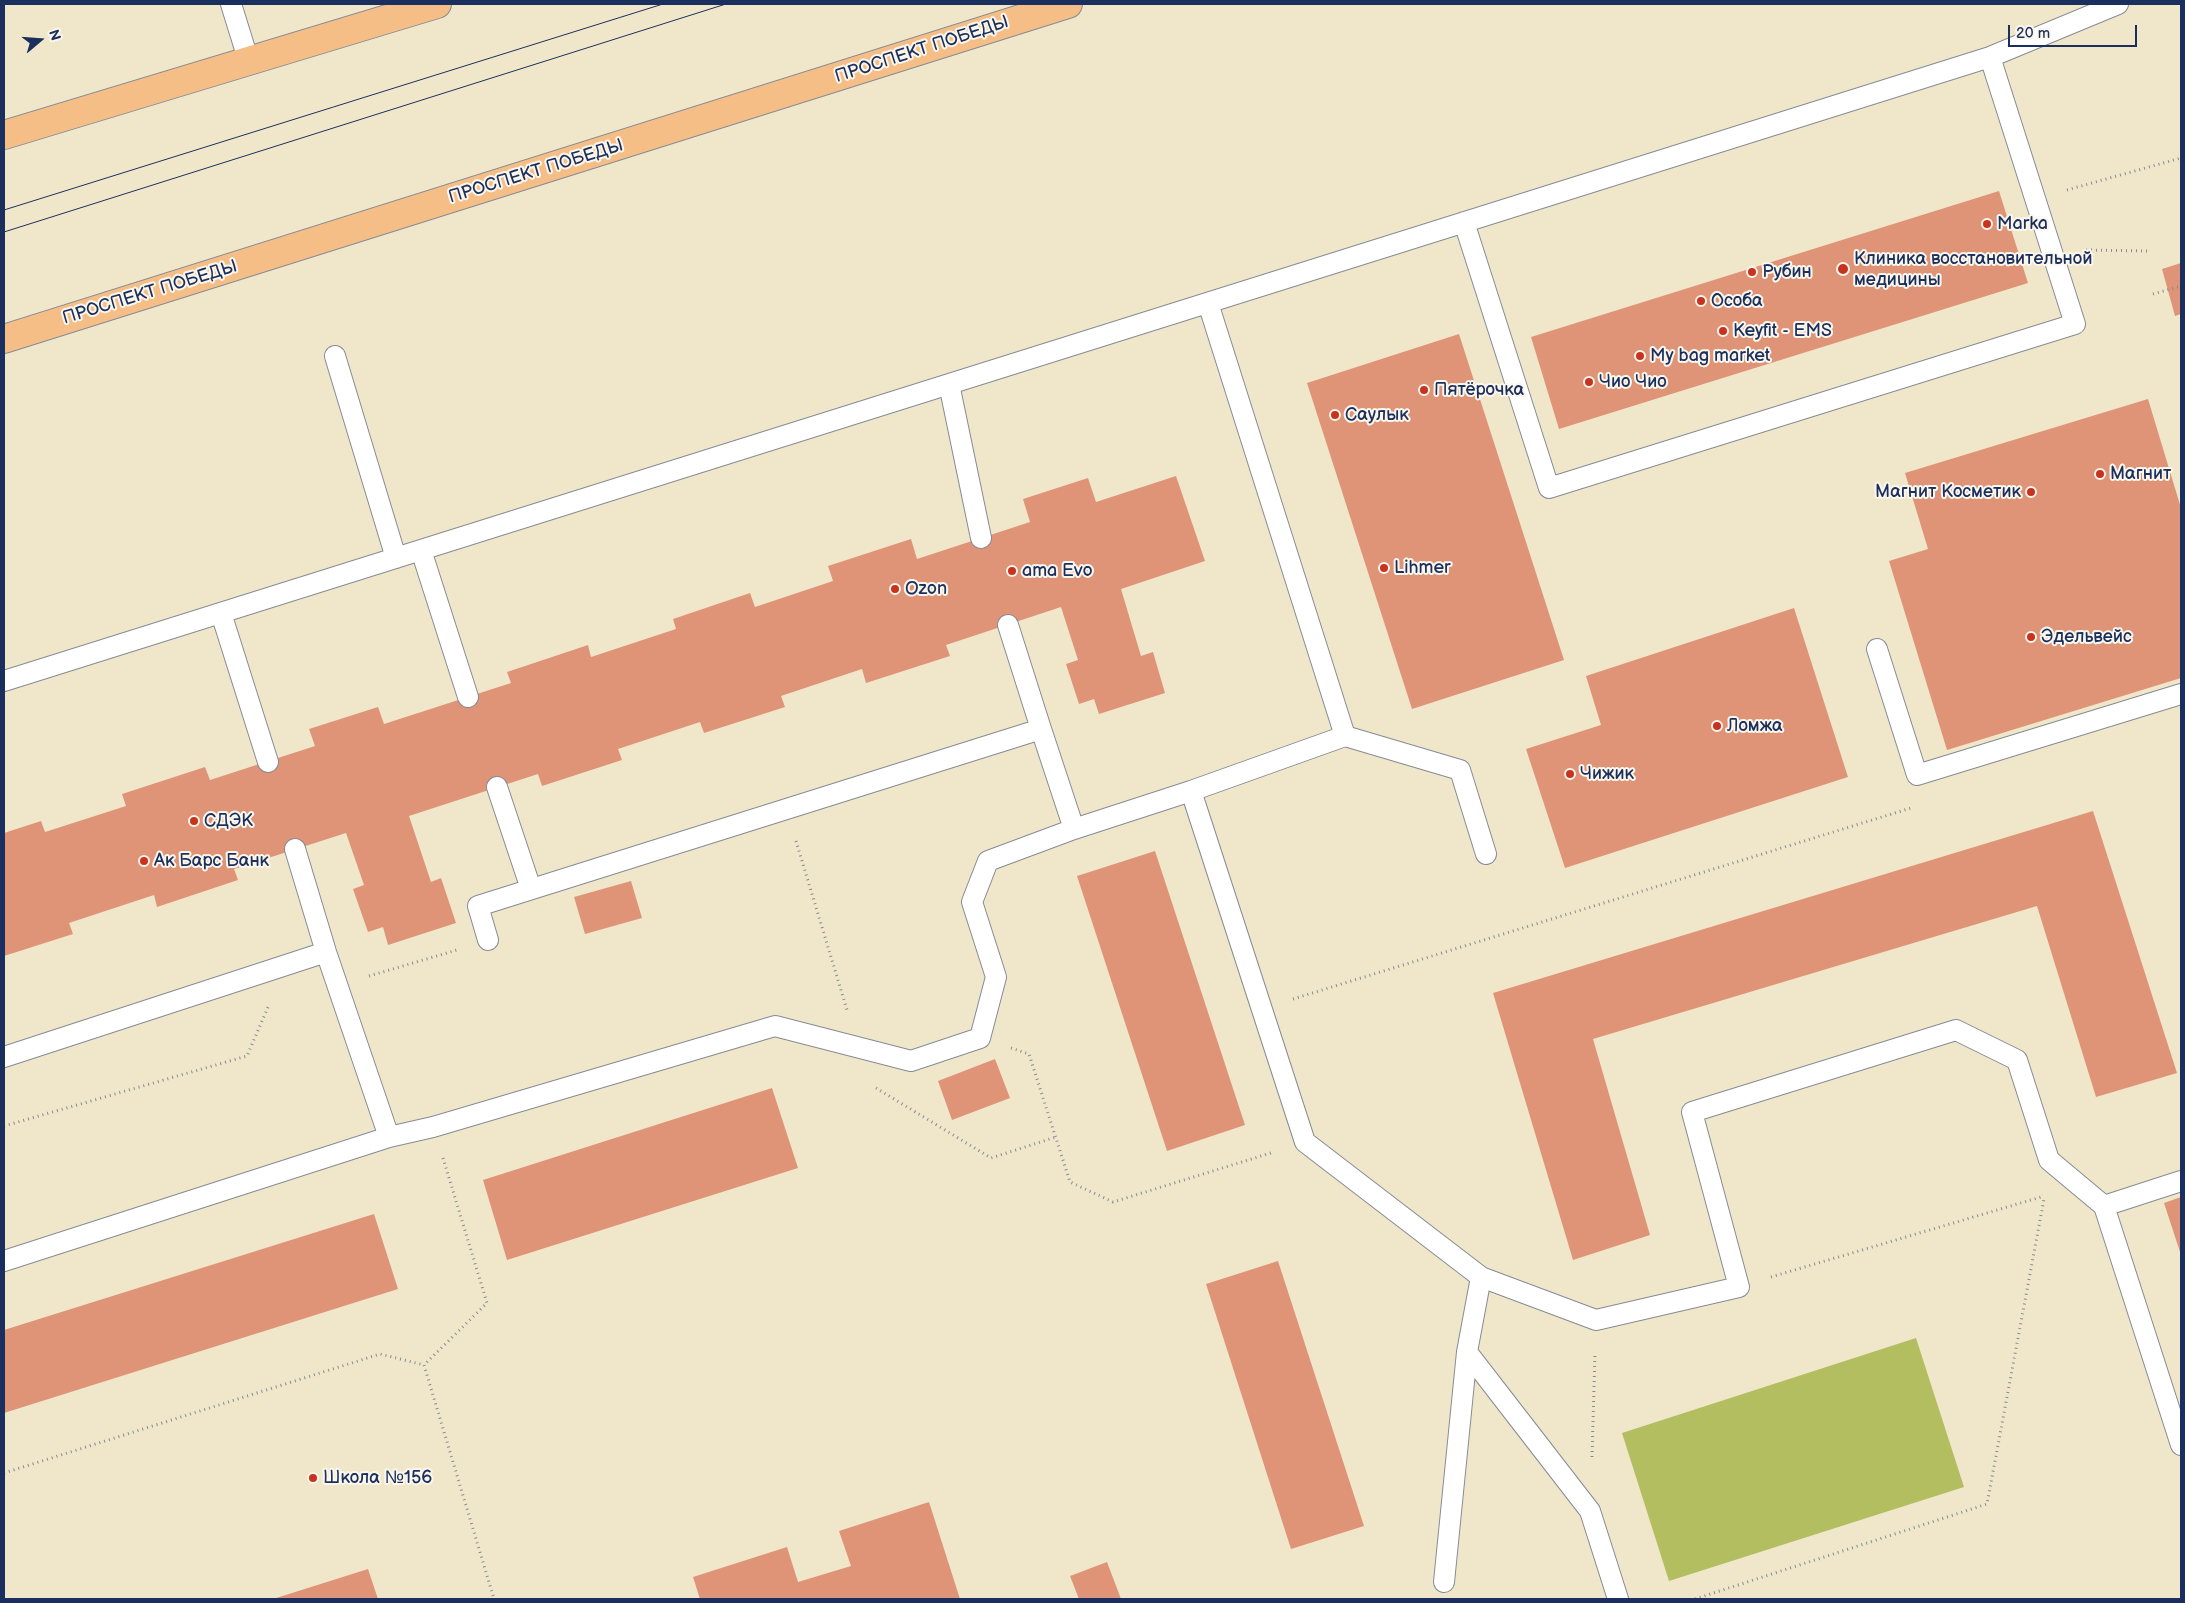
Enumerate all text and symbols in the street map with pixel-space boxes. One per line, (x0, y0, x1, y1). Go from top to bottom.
street label: ПРОСПЕКТ ПОБЕДЫ (832, 12, 1012, 88)
north arrow (15, 15, 65, 65)
scale bar (2010, 15, 2139, 47)
text: 20 m (2016, 24, 2050, 43)
text: N (45, 28, 64, 43)
street label: ПРОСПЕКТ ПОБЕДЫ (446, 135, 626, 209)
place label: Marka (1997, 213, 2048, 235)
marker: Marka (1981, 218, 1993, 230)
place label: Клиника восстановительной медицины (1854, 248, 2092, 290)
street label: ПРОСПЕКТ ПОБЕДЫ (60, 256, 240, 330)
place label: Рубин (1762, 261, 1812, 283)
marker: Клиника восстановительной медицины (1836, 262, 1850, 276)
marker: Рубин (1746, 266, 1758, 278)
place label: Особа (1711, 290, 1763, 312)
marker: Особа (1695, 295, 1707, 307)
place label: Keyfit - EMS (1733, 320, 1832, 342)
marker: Keyfit - EMS (1717, 325, 1729, 337)
place label: My bag market (1650, 345, 1770, 367)
marker: My bag market (1634, 350, 1646, 362)
place label: Чио Чио (1599, 371, 1667, 393)
marker: Чио Чио (1583, 376, 1595, 388)
place label: Пятёрочка (1434, 379, 1524, 401)
marker: Пятёрочка (1418, 384, 1430, 396)
place label: Саулык (1345, 404, 1409, 426)
marker: Саулык (1329, 409, 1341, 421)
place label: Магнит (2110, 463, 2171, 485)
marker: Магнит (2094, 468, 2106, 480)
place label: Магнит Косметик (1875, 481, 2021, 503)
marker: Магнит Косметик (2025, 486, 2037, 498)
place label: Lihmer (1394, 557, 1451, 579)
place label: ama Evo (1022, 560, 1093, 582)
marker: Lihmer (1378, 562, 1390, 574)
marker: ama Evo (1006, 565, 1018, 577)
place label: Ozon (905, 578, 947, 600)
marker: Ozon (889, 583, 901, 595)
place label: Эдельвейс (2041, 626, 2132, 648)
marker: Эдельвейс (2025, 631, 2037, 643)
place label: Ломжа (1727, 715, 1783, 737)
marker: Ломжа (1711, 720, 1723, 732)
place label: Чижик (1580, 763, 1634, 785)
marker: Чижик (1564, 768, 1576, 780)
place label: СДЭК (204, 810, 253, 832)
marker: СДЭК (188, 815, 200, 827)
place label: Ак Барс Банк (154, 850, 269, 872)
marker: Ак Барс Банк (138, 855, 150, 867)
place label: Школа №156 (323, 1467, 432, 1489)
marker: Школа №156 (307, 1472, 319, 1484)

